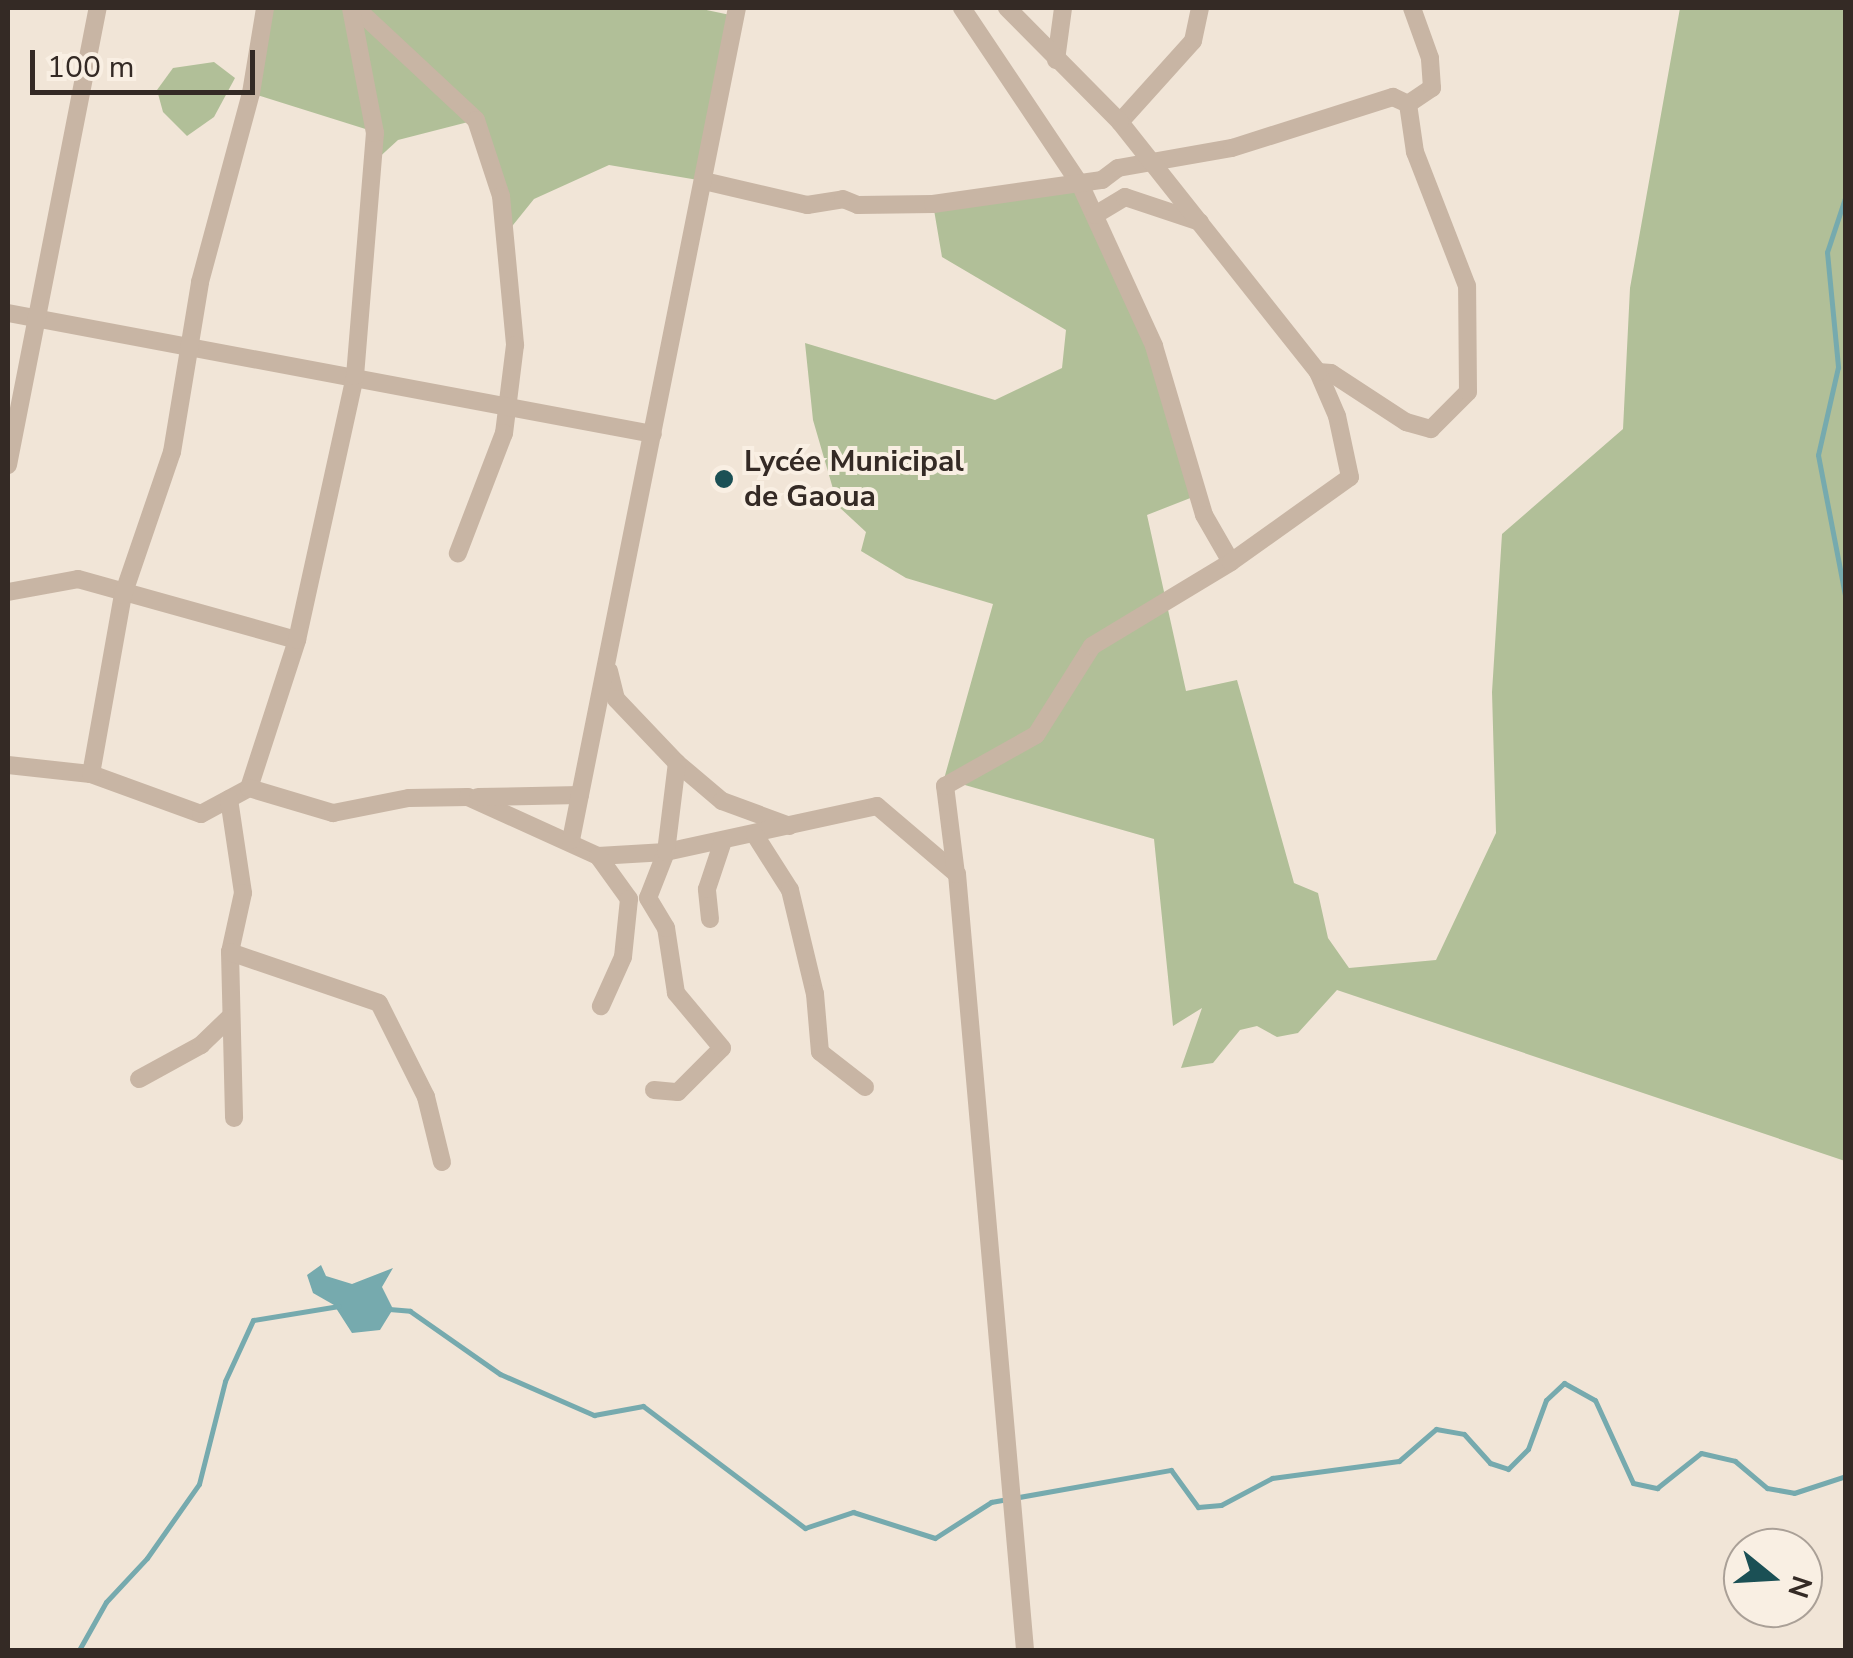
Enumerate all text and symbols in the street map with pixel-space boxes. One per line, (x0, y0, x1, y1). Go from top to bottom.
scale bar (35, 30, 260, 92)
text: 100 m (47, 47, 134, 88)
place label: Lycée Municipal de Gaoua (744, 444, 964, 514)
marker: Lycée Municipal de Gaoua (713, 468, 735, 490)
north arrow (1723, 1528, 1823, 1628)
text: N (1778, 1571, 1821, 1602)

